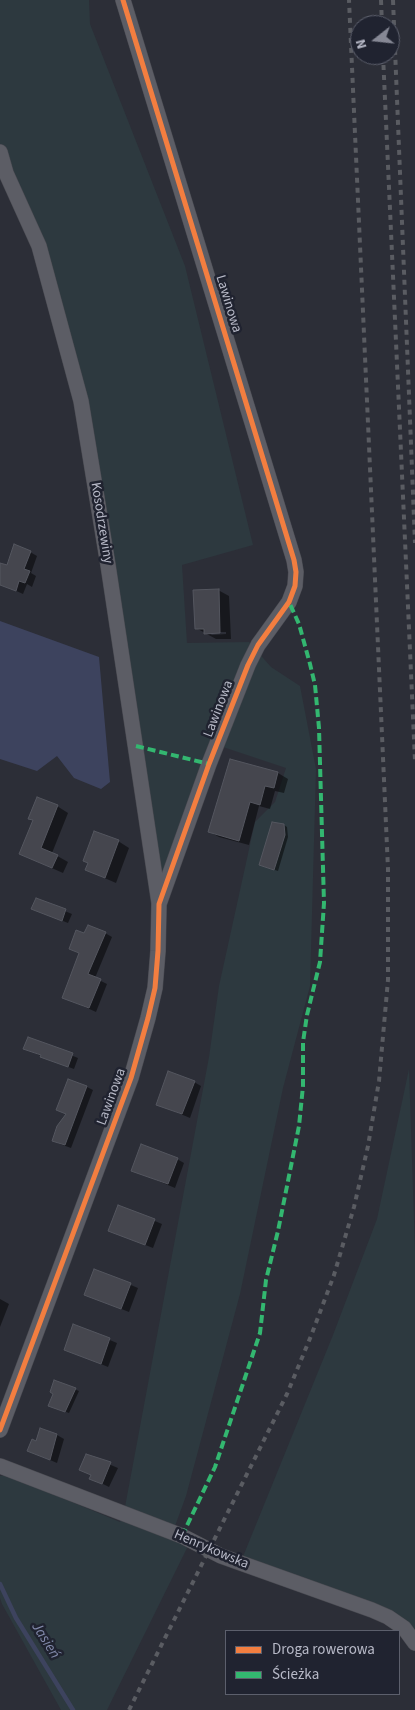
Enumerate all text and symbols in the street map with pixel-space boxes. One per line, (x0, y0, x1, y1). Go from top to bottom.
north arrow (350, 15, 400, 65)
text: N (351, 37, 372, 51)
street label: Lawinowa (211, 273, 245, 335)
street label: Kosodrzewiny (86, 481, 116, 565)
street label: Lawinowa (200, 678, 238, 740)
street label: Lawinowa (94, 1066, 130, 1128)
street label: Henrykowska (171, 1527, 251, 1573)
water label: Jasień (27, 1619, 63, 1663)
legend (225, 1630, 400, 1695)
text: Droga rowerowa (272, 1639, 375, 1660)
text: Ścieżka (272, 1664, 319, 1685)

